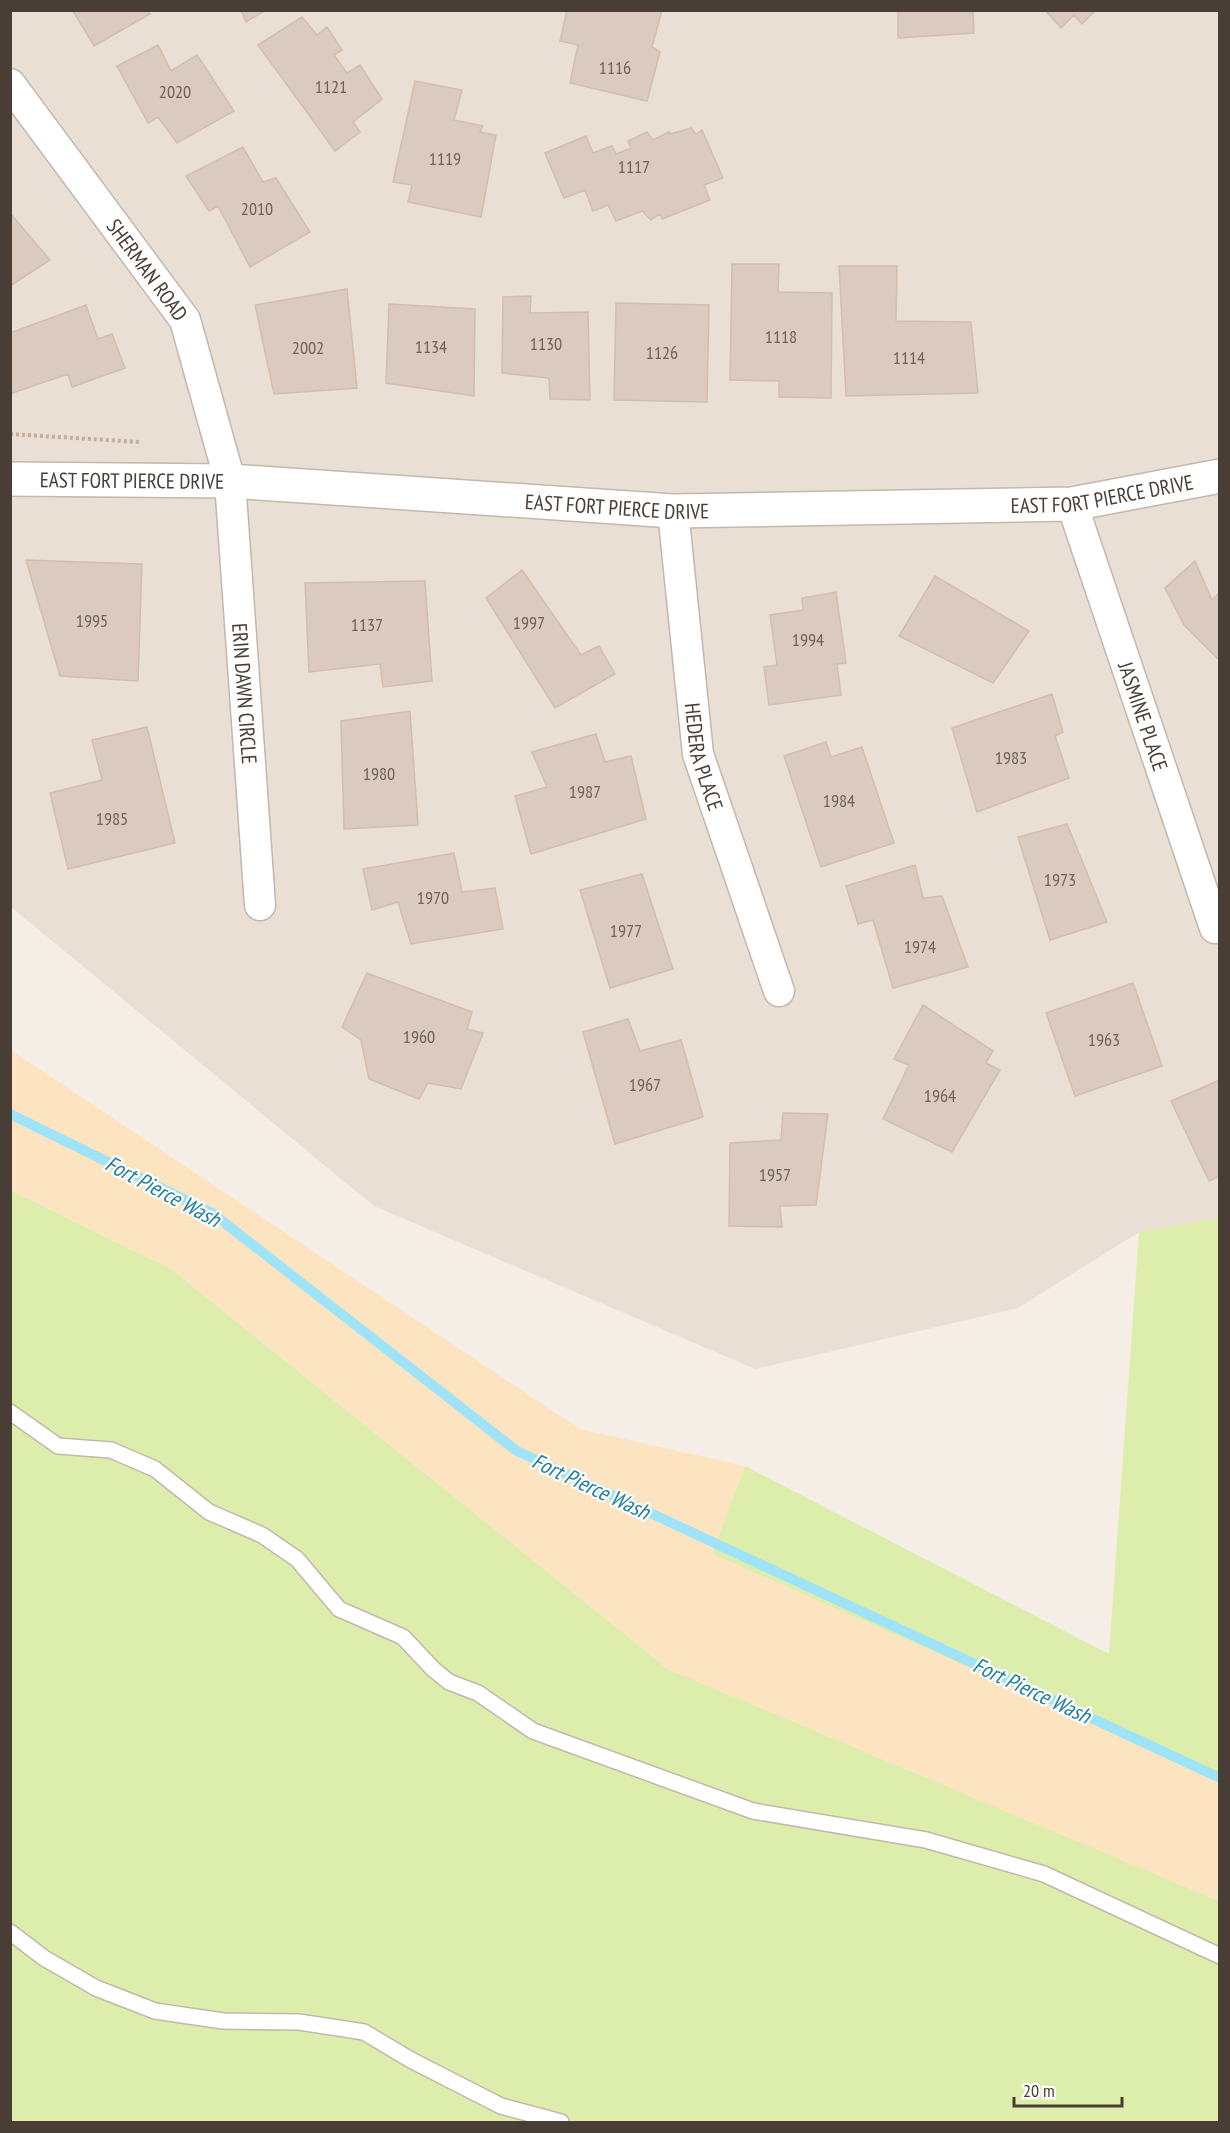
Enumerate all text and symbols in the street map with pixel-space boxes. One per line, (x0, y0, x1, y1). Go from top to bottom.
house number: 1116 (599, 56, 631, 79)
house number: 1121 (315, 75, 347, 98)
house number: 2020 (159, 80, 191, 103)
house number: 1119 (429, 147, 461, 170)
house number: 1117 (618, 155, 650, 178)
house number: 2010 (241, 197, 273, 220)
street label: SHERMAN ROAD (101, 213, 194, 326)
house number: 1118 (765, 325, 797, 348)
house number: 1130 (530, 332, 562, 355)
house number: 1134 (415, 335, 447, 358)
house number: 2002 (292, 336, 324, 359)
house number: 1126 (646, 341, 678, 364)
house number: 1114 (893, 346, 925, 369)
street label: EAST FORT PIERCE DRIVE (40, 466, 224, 494)
street label: EAST FORT PIERCE DRIVE (1010, 468, 1195, 519)
street label: EAST FORT PIERCE DRIVE (524, 488, 709, 525)
house number: 1995 (76, 609, 108, 632)
house number: 1997 (513, 611, 545, 634)
house number: 1137 (351, 613, 383, 636)
street label: ERIN DAWN CIRCLE (227, 622, 263, 765)
house number: 1994 (792, 628, 824, 651)
street label: JASMINE PLACE (1112, 657, 1175, 774)
street label: HEDERA PLACE (679, 702, 730, 814)
house number: 1983 (995, 746, 1027, 769)
house number: 1980 (363, 762, 395, 785)
house number: 1987 (569, 780, 601, 803)
house number: 1984 (823, 789, 855, 812)
house number: 1985 (96, 807, 128, 830)
house number: 1973 (1044, 868, 1076, 891)
house number: 1970 (417, 886, 449, 909)
house number: 1977 (610, 919, 642, 942)
house number: 1974 (904, 935, 936, 958)
house number: 1960 (403, 1025, 435, 1048)
house number: 1963 (1088, 1028, 1120, 1051)
house number: 1967 (629, 1073, 661, 1096)
house number: 1964 (924, 1084, 956, 1107)
water label: Fort Pierce Wash (101, 1149, 227, 1234)
house number: 1957 (759, 1163, 791, 1186)
water label: Fort Pierce Wash (528, 1447, 655, 1526)
water label: Fort Pierce Wash (969, 1651, 1096, 1730)
scale bar (1014, 2070, 1122, 2108)
text: 20 m (1023, 2079, 1055, 2102)

